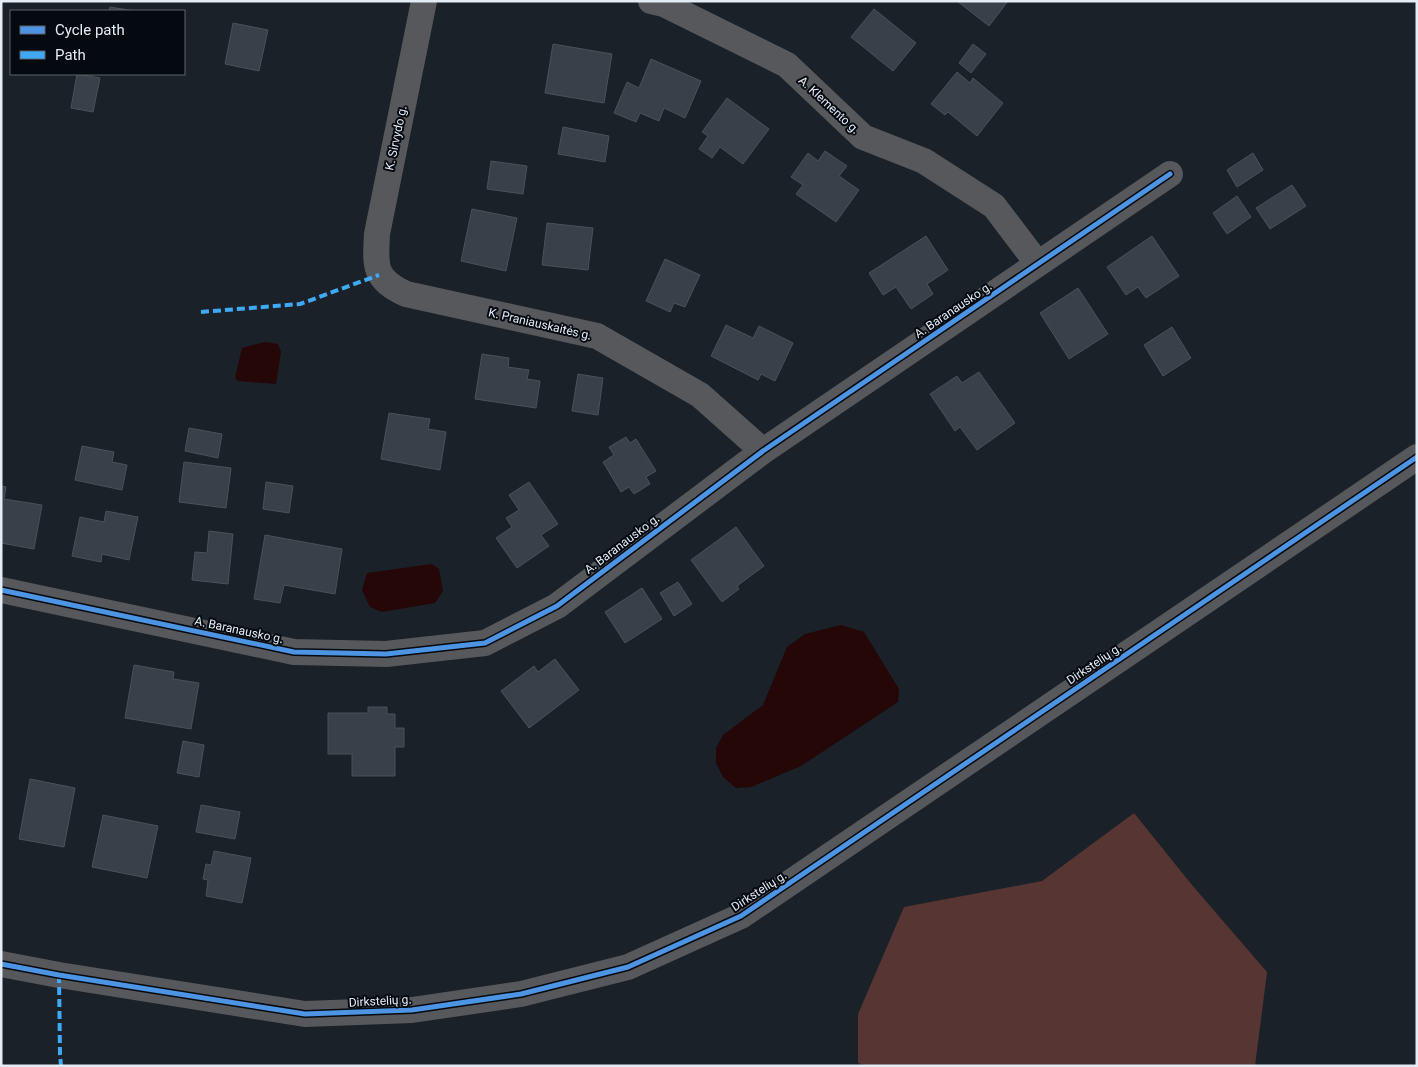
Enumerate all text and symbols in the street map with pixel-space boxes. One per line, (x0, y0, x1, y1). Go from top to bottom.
legend (10, 10, 185, 75)
text: Cycle path (55, 21, 125, 39)
text: Path (55, 46, 86, 64)
street label: A. Klemento g. (796, 73, 862, 137)
street label: K. Sirvydo g. (382, 104, 410, 172)
street label: A. Baranausko g. (912, 279, 994, 341)
street label: K. Praniauskaitės g. (487, 305, 593, 343)
street label: A. Baranausko g. (582, 511, 662, 577)
street label: A. Baranausko g. (193, 614, 285, 646)
street label: Dirkstelių g. (1064, 641, 1124, 687)
street label: Dirkstelių g. (729, 868, 789, 914)
street label: Dirkstelių g. (348, 992, 412, 1010)

